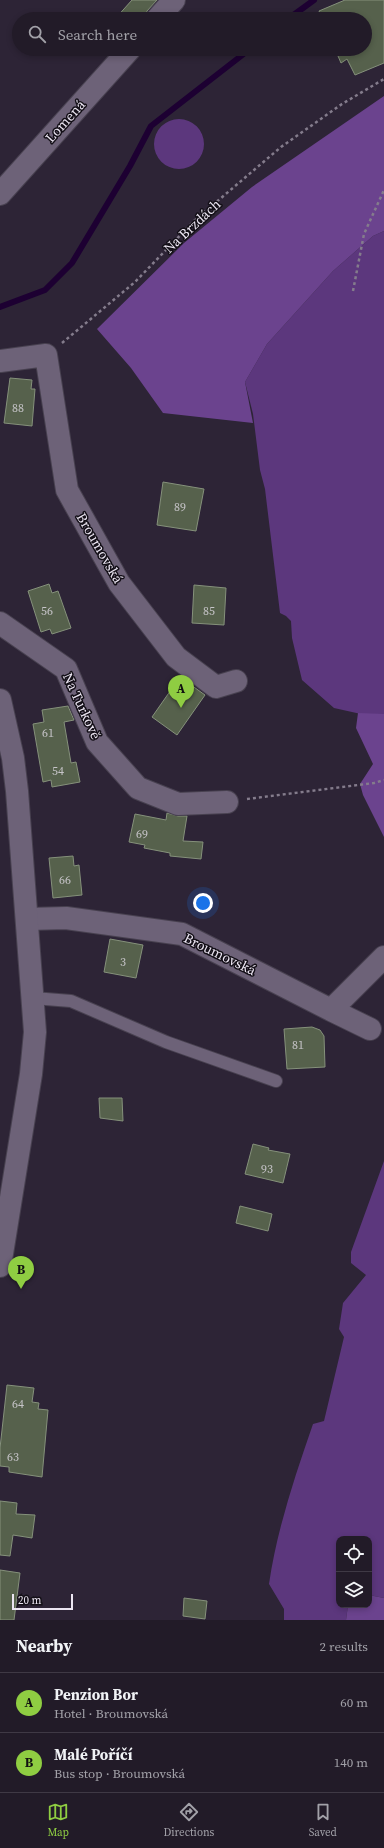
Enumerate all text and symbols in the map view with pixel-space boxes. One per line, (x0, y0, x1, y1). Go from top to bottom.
search box (12, 12, 372, 56)
icon: search (26, 23, 48, 45)
text: Search here (58, 24, 137, 45)
street label: Lomená (40, 95, 90, 147)
street label: Na Brzdách (159, 194, 225, 258)
house number: 88 (12, 400, 24, 416)
house number: 89 (174, 499, 186, 515)
street label: Broumovská (72, 509, 129, 588)
house number: 56 (41, 603, 53, 619)
house number: 85 (203, 603, 215, 619)
street label: Na Turkově (58, 669, 106, 743)
pin: A (168, 675, 194, 708)
house number: 61 (42, 725, 54, 741)
house number: 54 (52, 763, 64, 779)
house number: 69 (136, 826, 148, 842)
house number: 66 (59, 872, 71, 888)
your location (193, 893, 213, 913)
street label: Broumovská (180, 928, 260, 981)
house number: 3 (120, 954, 126, 970)
house number: 81 (292, 1037, 304, 1053)
house number: 93 (261, 1161, 273, 1177)
pin: B (8, 1256, 34, 1289)
house number: 64 (12, 1396, 24, 1412)
house number: 63 (7, 1449, 19, 1465)
map controls (336, 1536, 372, 1608)
button: locate (336, 1536, 372, 1572)
button: layers (336, 1572, 372, 1608)
scale bar (12, 1592, 73, 1611)
text: 20 m (18, 1593, 41, 1608)
text: Nearby (16, 1634, 72, 1658)
text: 2 results (320, 1638, 368, 1655)
text: Penzion Bor (54, 1684, 138, 1705)
text: A (25, 1694, 33, 1711)
text: 60 m (340, 1694, 368, 1711)
text: Hotel · Broumovská (54, 1705, 168, 1722)
text: Malé Poříčí (54, 1744, 132, 1765)
text: B (25, 1754, 33, 1771)
text: 140 m (334, 1754, 368, 1771)
text: Bus stop · Broumovská (54, 1765, 185, 1782)
tab: Map (47, 1801, 69, 1840)
tab: Directions (163, 1801, 214, 1840)
tab: Saved (309, 1801, 337, 1840)

